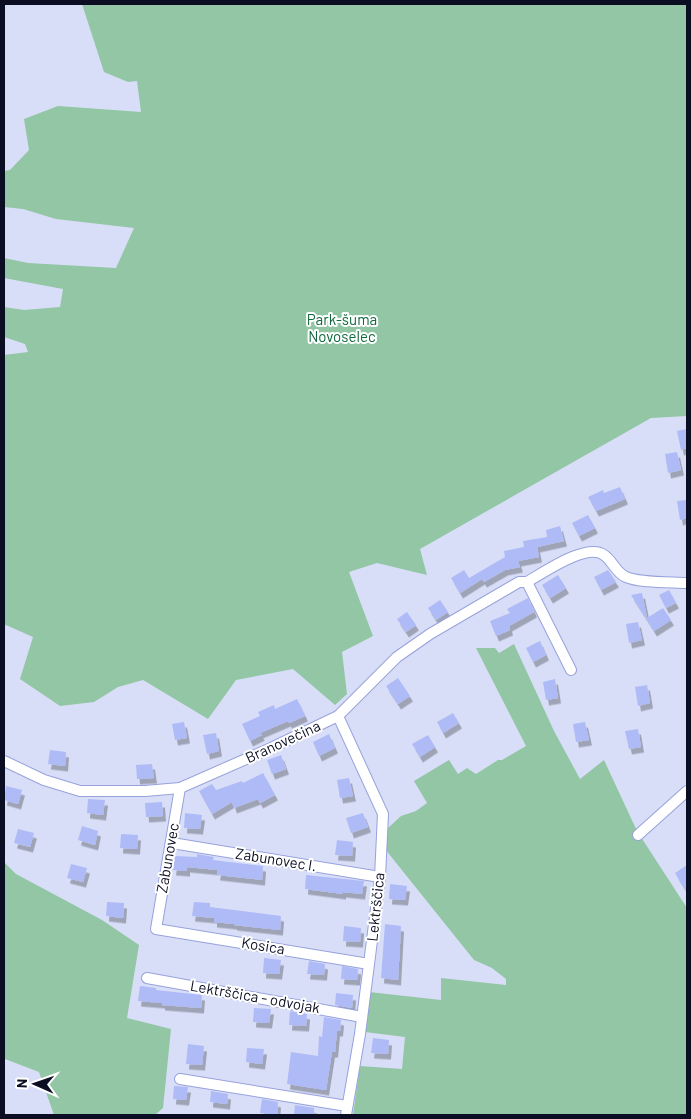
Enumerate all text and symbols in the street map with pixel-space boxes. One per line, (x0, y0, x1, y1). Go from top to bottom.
park label: Park-šuma Novoselec (307, 310, 377, 345)
street label: Branovečina (242, 716, 323, 766)
street label: Zabunovec (152, 821, 182, 894)
street label: Zabunovec I. (234, 844, 318, 874)
street label: Lektrščica (362, 872, 388, 942)
street label: Kosica (240, 933, 286, 957)
street label: Lektrščica - odvojak (189, 976, 322, 1016)
north arrow (10, 1059, 60, 1109)
text: N (13, 1079, 30, 1088)

